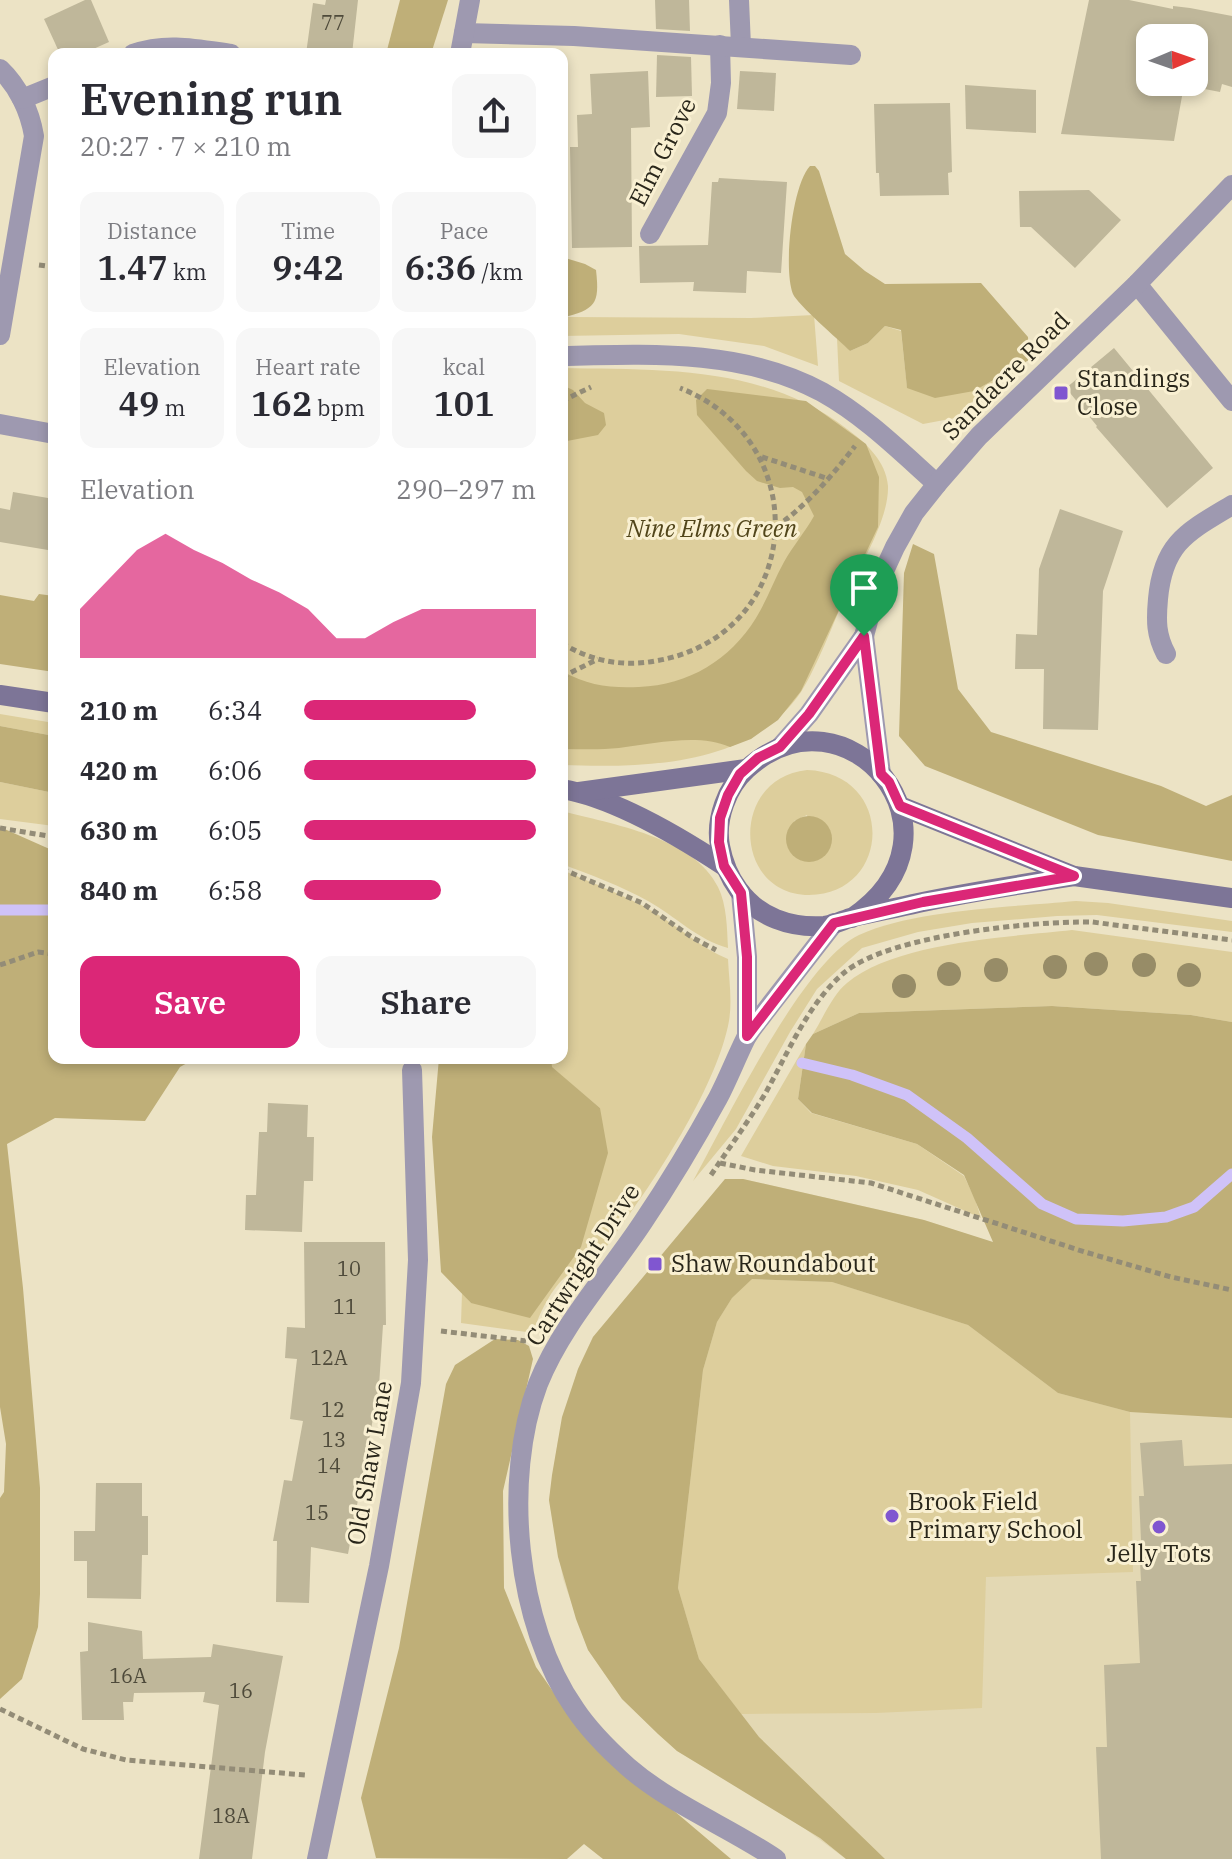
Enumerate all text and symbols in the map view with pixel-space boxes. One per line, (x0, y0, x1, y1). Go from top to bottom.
house number: 77 (321, 9, 345, 36)
north arrow (1136, 24, 1208, 96)
map controls (1136, 24, 1208, 96)
text: Evening run (80, 70, 343, 127)
button: share (452, 74, 536, 158)
street label: Elm Grove (621, 92, 703, 211)
text: 20:27 · 7 × 210 m (80, 129, 291, 163)
text: Distance (107, 216, 197, 245)
text: Time (281, 216, 335, 245)
text: Pace (440, 216, 488, 245)
text: 1.47 (97, 245, 168, 289)
text: 9:42 (272, 245, 344, 289)
text: 6:36 (405, 245, 476, 289)
text: km (168, 257, 207, 286)
text: /km (476, 257, 523, 286)
street label: Sandacre Road (934, 304, 1076, 446)
text: Elevation (104, 352, 200, 381)
text: Heart rate (255, 352, 361, 381)
text: kcal (443, 352, 485, 381)
place label: Standings Close (1077, 362, 1190, 422)
text: 49 (119, 381, 159, 425)
text: 162 (251, 381, 312, 425)
text: 101 (433, 381, 495, 425)
marker: Standings Close (1052, 384, 1070, 402)
text: m (159, 393, 185, 422)
text: bpm (312, 393, 365, 422)
text: Elevation (80, 472, 195, 506)
text: 290–297 m (396, 472, 536, 506)
park label: Nine Elms Green (626, 512, 798, 544)
pin (830, 554, 898, 636)
icon: arrive (842, 566, 886, 610)
text: 210 m (80, 693, 158, 727)
text: 6:34 (208, 693, 262, 727)
text: 420 m (80, 753, 158, 787)
text: 6:06 (208, 753, 262, 787)
text: 630 m (80, 813, 158, 847)
text: 6:05 (208, 813, 262, 847)
text: 840 m (80, 873, 158, 907)
text: 6:58 (208, 873, 262, 907)
button: Save (80, 956, 300, 1048)
button: Share (316, 956, 536, 1048)
street label: Cartwright Drive (518, 1177, 647, 1352)
place label: Shaw Roundabout (671, 1247, 876, 1279)
house number: 10 (337, 1255, 361, 1282)
marker: Shaw Roundabout (646, 1255, 664, 1273)
house number: 11 (333, 1293, 357, 1320)
house number: 12A (310, 1344, 348, 1371)
street label: Old Shaw Lane (339, 1378, 399, 1548)
house number: 12 (321, 1396, 345, 1423)
house number: 13 (322, 1426, 346, 1453)
house number: 14 (317, 1452, 341, 1479)
place label: Brook Field Primary School (908, 1485, 1083, 1545)
house number: 15 (305, 1499, 329, 1526)
marker: Brook Field Primary School (883, 1507, 901, 1525)
marker: Jelly Tots (1150, 1518, 1168, 1536)
place label: Jelly Tots (1107, 1537, 1211, 1569)
house number: 16A (109, 1662, 147, 1689)
house number: 16 (229, 1677, 253, 1704)
house number: 18A (212, 1802, 250, 1829)

